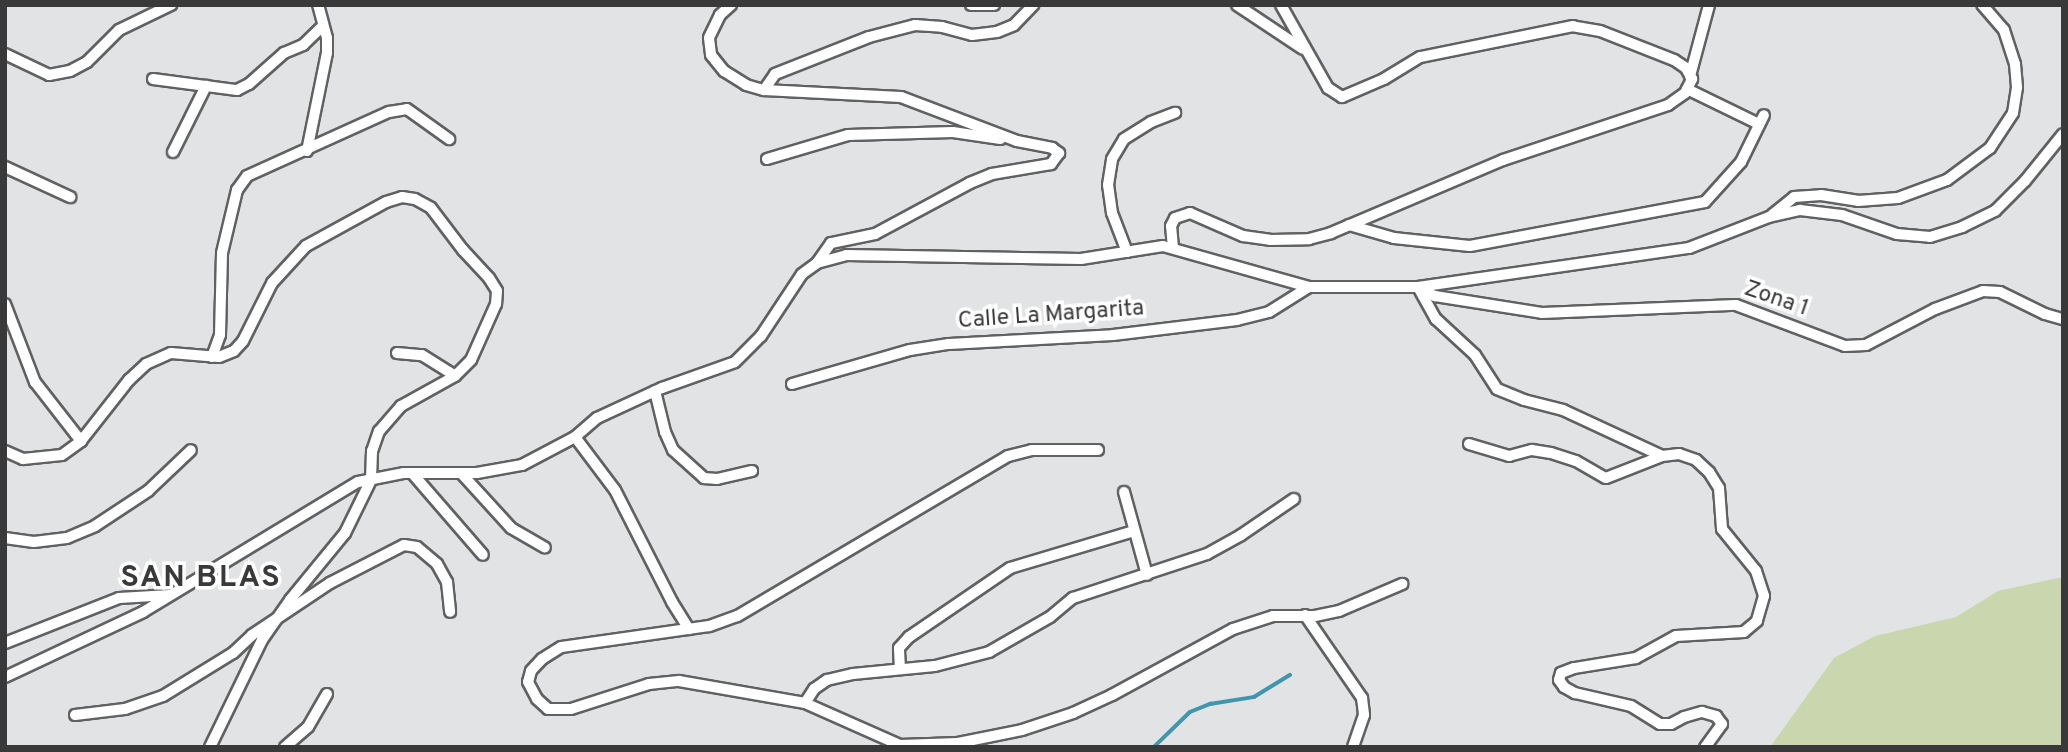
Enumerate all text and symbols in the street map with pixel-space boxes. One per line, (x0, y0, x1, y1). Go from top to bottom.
street label: Zona 1 (1740, 276, 1812, 324)
street label: Calle La Margarita (957, 296, 1145, 336)
district label: SAN BLAS (121, 561, 281, 597)

